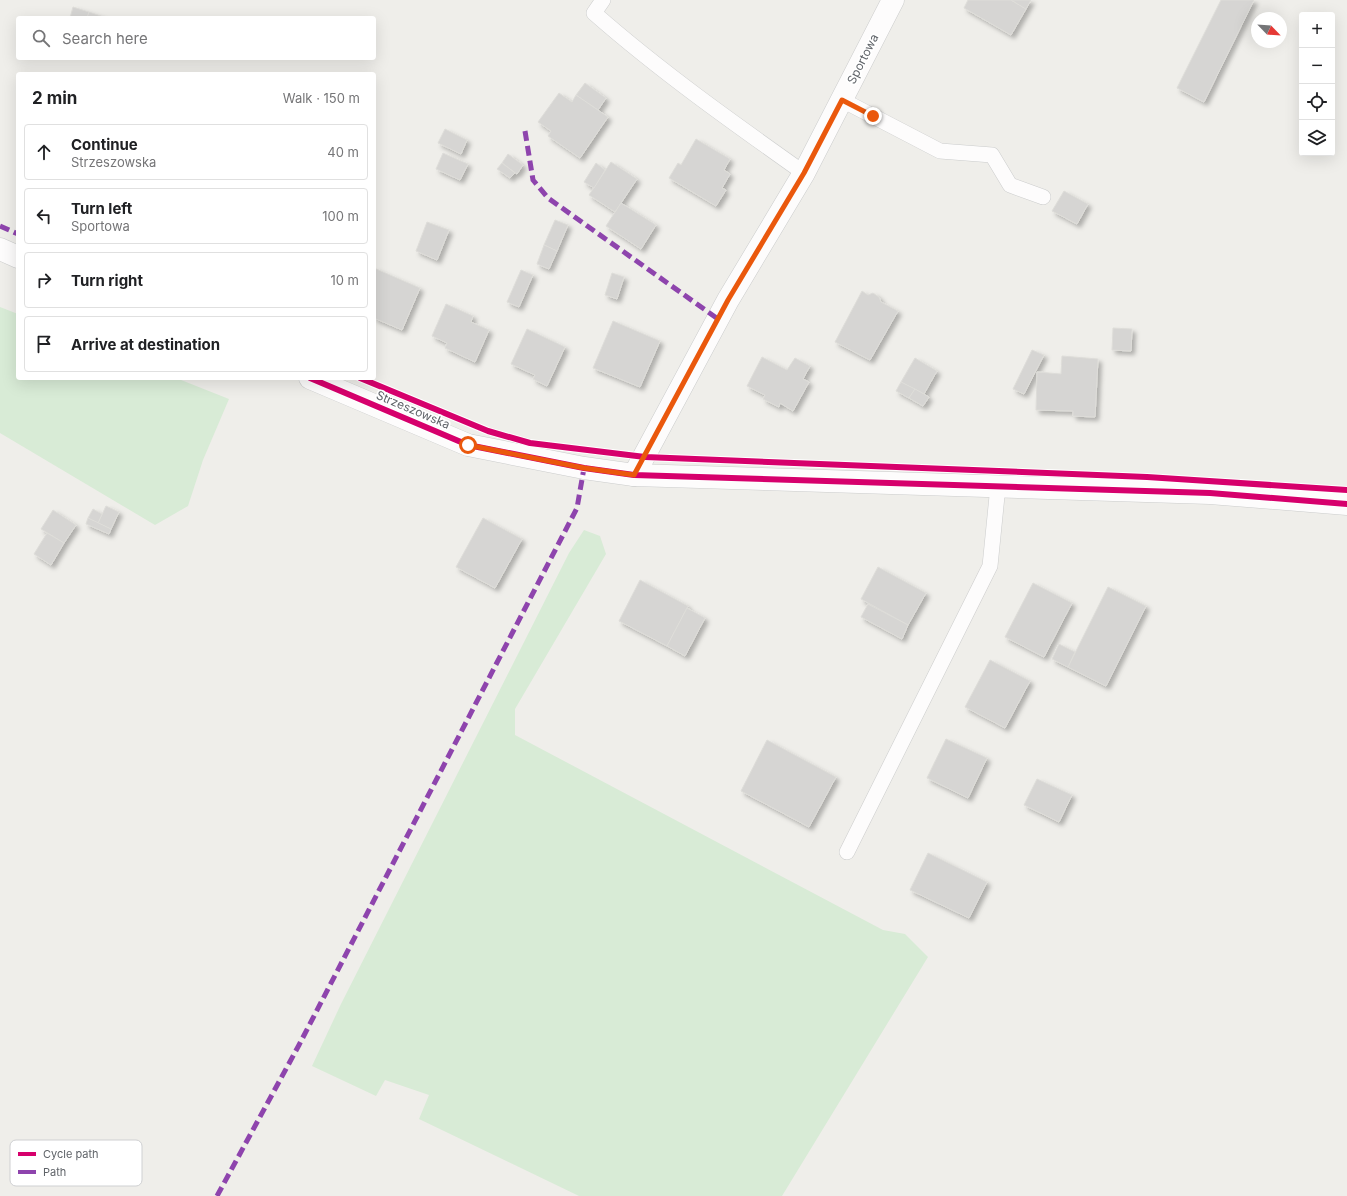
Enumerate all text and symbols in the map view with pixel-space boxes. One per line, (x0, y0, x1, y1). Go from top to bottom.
north arrow (1251, 12, 1287, 48)
map controls (1299, 12, 1335, 156)
button: + (1299, 12, 1335, 48)
search box (16, 16, 376, 60)
icon: search (30, 27, 52, 49)
text: Search here (62, 29, 148, 48)
street label: Sportowa (844, 31, 882, 86)
button: − (1299, 48, 1335, 84)
button: locate (1299, 84, 1335, 120)
text: 2 min (32, 88, 77, 108)
text: Walk · 150 m (283, 90, 360, 106)
route end (864, 107, 882, 125)
button: layers (1299, 120, 1335, 156)
text: Continue (71, 135, 138, 154)
icon: ahead (33, 141, 55, 163)
text: 40 m (327, 144, 359, 160)
text: Strzeszowska (71, 154, 156, 170)
text: Turn left (71, 199, 132, 218)
icon: left (33, 205, 55, 227)
text: 100 m (322, 208, 359, 224)
text: Sportowa (71, 218, 130, 234)
icon: right (33, 269, 55, 291)
text: Turn right (71, 271, 143, 290)
text: 10 m (330, 272, 359, 288)
icon: arrive (33, 333, 55, 355)
text: Arrive at destination (71, 335, 220, 354)
street label: Strzeszowska (374, 387, 452, 432)
route start (459, 436, 477, 454)
legend (10, 1140, 142, 1186)
text: Cycle path (43, 1147, 99, 1161)
text: Path (43, 1165, 66, 1179)

